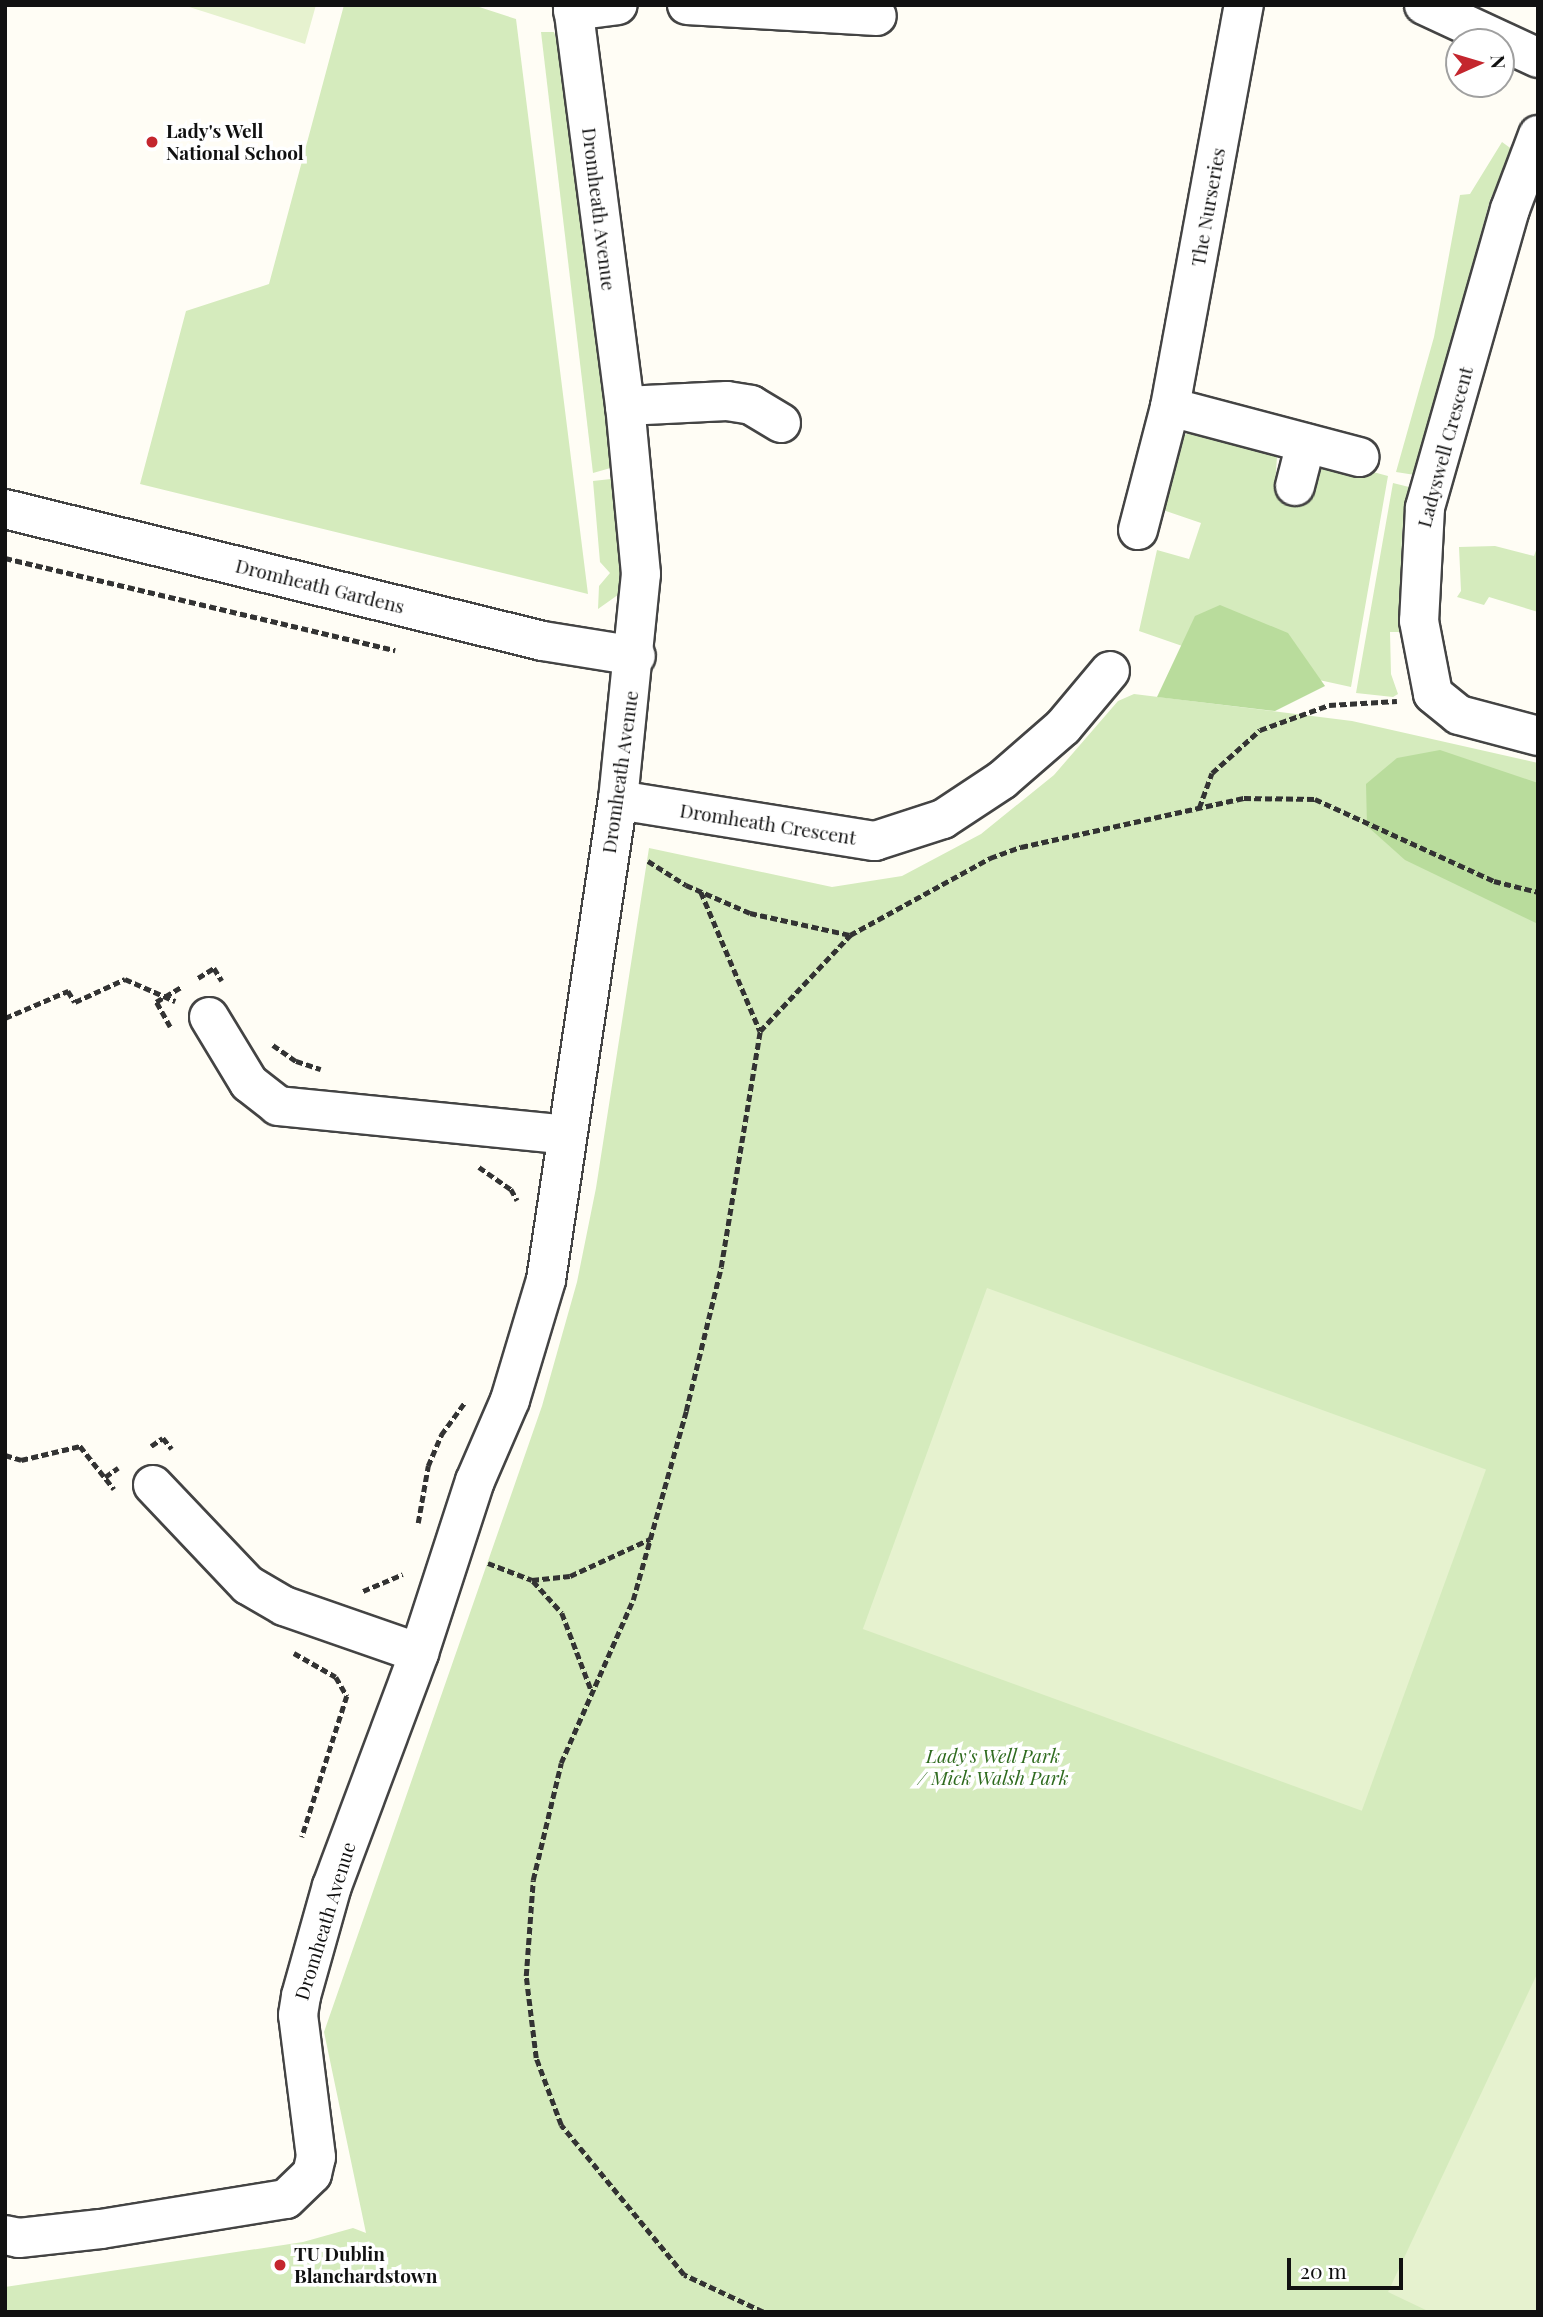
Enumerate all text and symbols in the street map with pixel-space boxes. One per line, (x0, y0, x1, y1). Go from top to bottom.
north arrow (1445, 28, 1515, 98)
text: N (1486, 54, 1512, 69)
place label: Lady's Well National School (166, 120, 304, 164)
street label: Dromheath Avenue (578, 126, 620, 292)
marker: Lady's Well National School (144, 134, 160, 150)
street label: The Nurseries (1186, 146, 1230, 268)
street label: Ladyswell Crescent (1413, 364, 1477, 530)
street label: Dromheath Gardens (233, 554, 407, 618)
street label: Dromheath Avenue (597, 689, 643, 855)
street label: Dromheath Crescent (678, 799, 858, 849)
park label: Lady's Well Park / Mick Walsh Park (917, 1745, 1069, 1789)
street label: Dromheath Avenue (290, 1839, 360, 2003)
place label: TU Dublin Blanchardstown (294, 2243, 437, 2287)
scale bar (1291, 2244, 1406, 2288)
text: 20 m (1300, 2256, 1347, 2284)
marker: TU Dublin Blanchardstown (272, 2257, 288, 2273)

